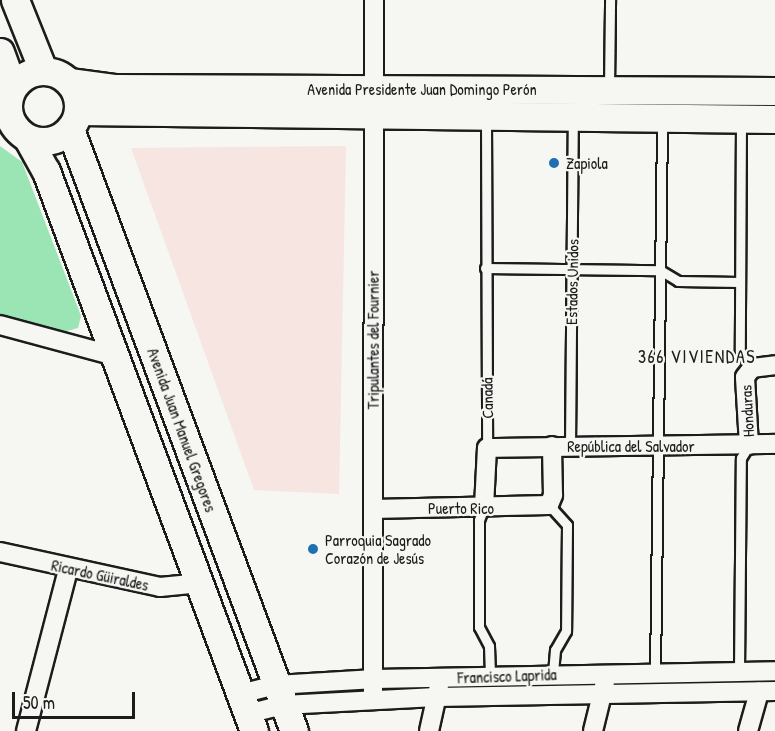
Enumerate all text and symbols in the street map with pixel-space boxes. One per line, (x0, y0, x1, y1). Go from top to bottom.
street label: Avenida Presidente Juan Domingo Perón (307, 79, 537, 99)
place label: Zapiola (566, 153, 608, 173)
marker: Zapiola (547, 156, 561, 170)
street label: Estados Unidos (562, 239, 582, 325)
street label: Tripulantes del Fournier (363, 271, 383, 409)
street label: Avenida Juan Manuel Gregores (143, 345, 221, 515)
district label: 366 VIVIENDAS (638, 346, 756, 368)
street label: Canadá (477, 377, 497, 419)
street label: Honduras (736, 384, 758, 438)
street label: República del Salvador (567, 436, 695, 456)
street label: Puerto Rico (428, 498, 494, 518)
place label: Parroquia Sagrado Corazón de Jesús (325, 530, 431, 568)
marker: Parroquia Sagrado Corazón de Jesús (306, 542, 320, 556)
street label: Ricardo Güiraldes (50, 555, 150, 595)
street label: Francisco Laprida (457, 665, 557, 687)
scale bar (15, 680, 138, 718)
text: 50 m (23, 690, 55, 715)

